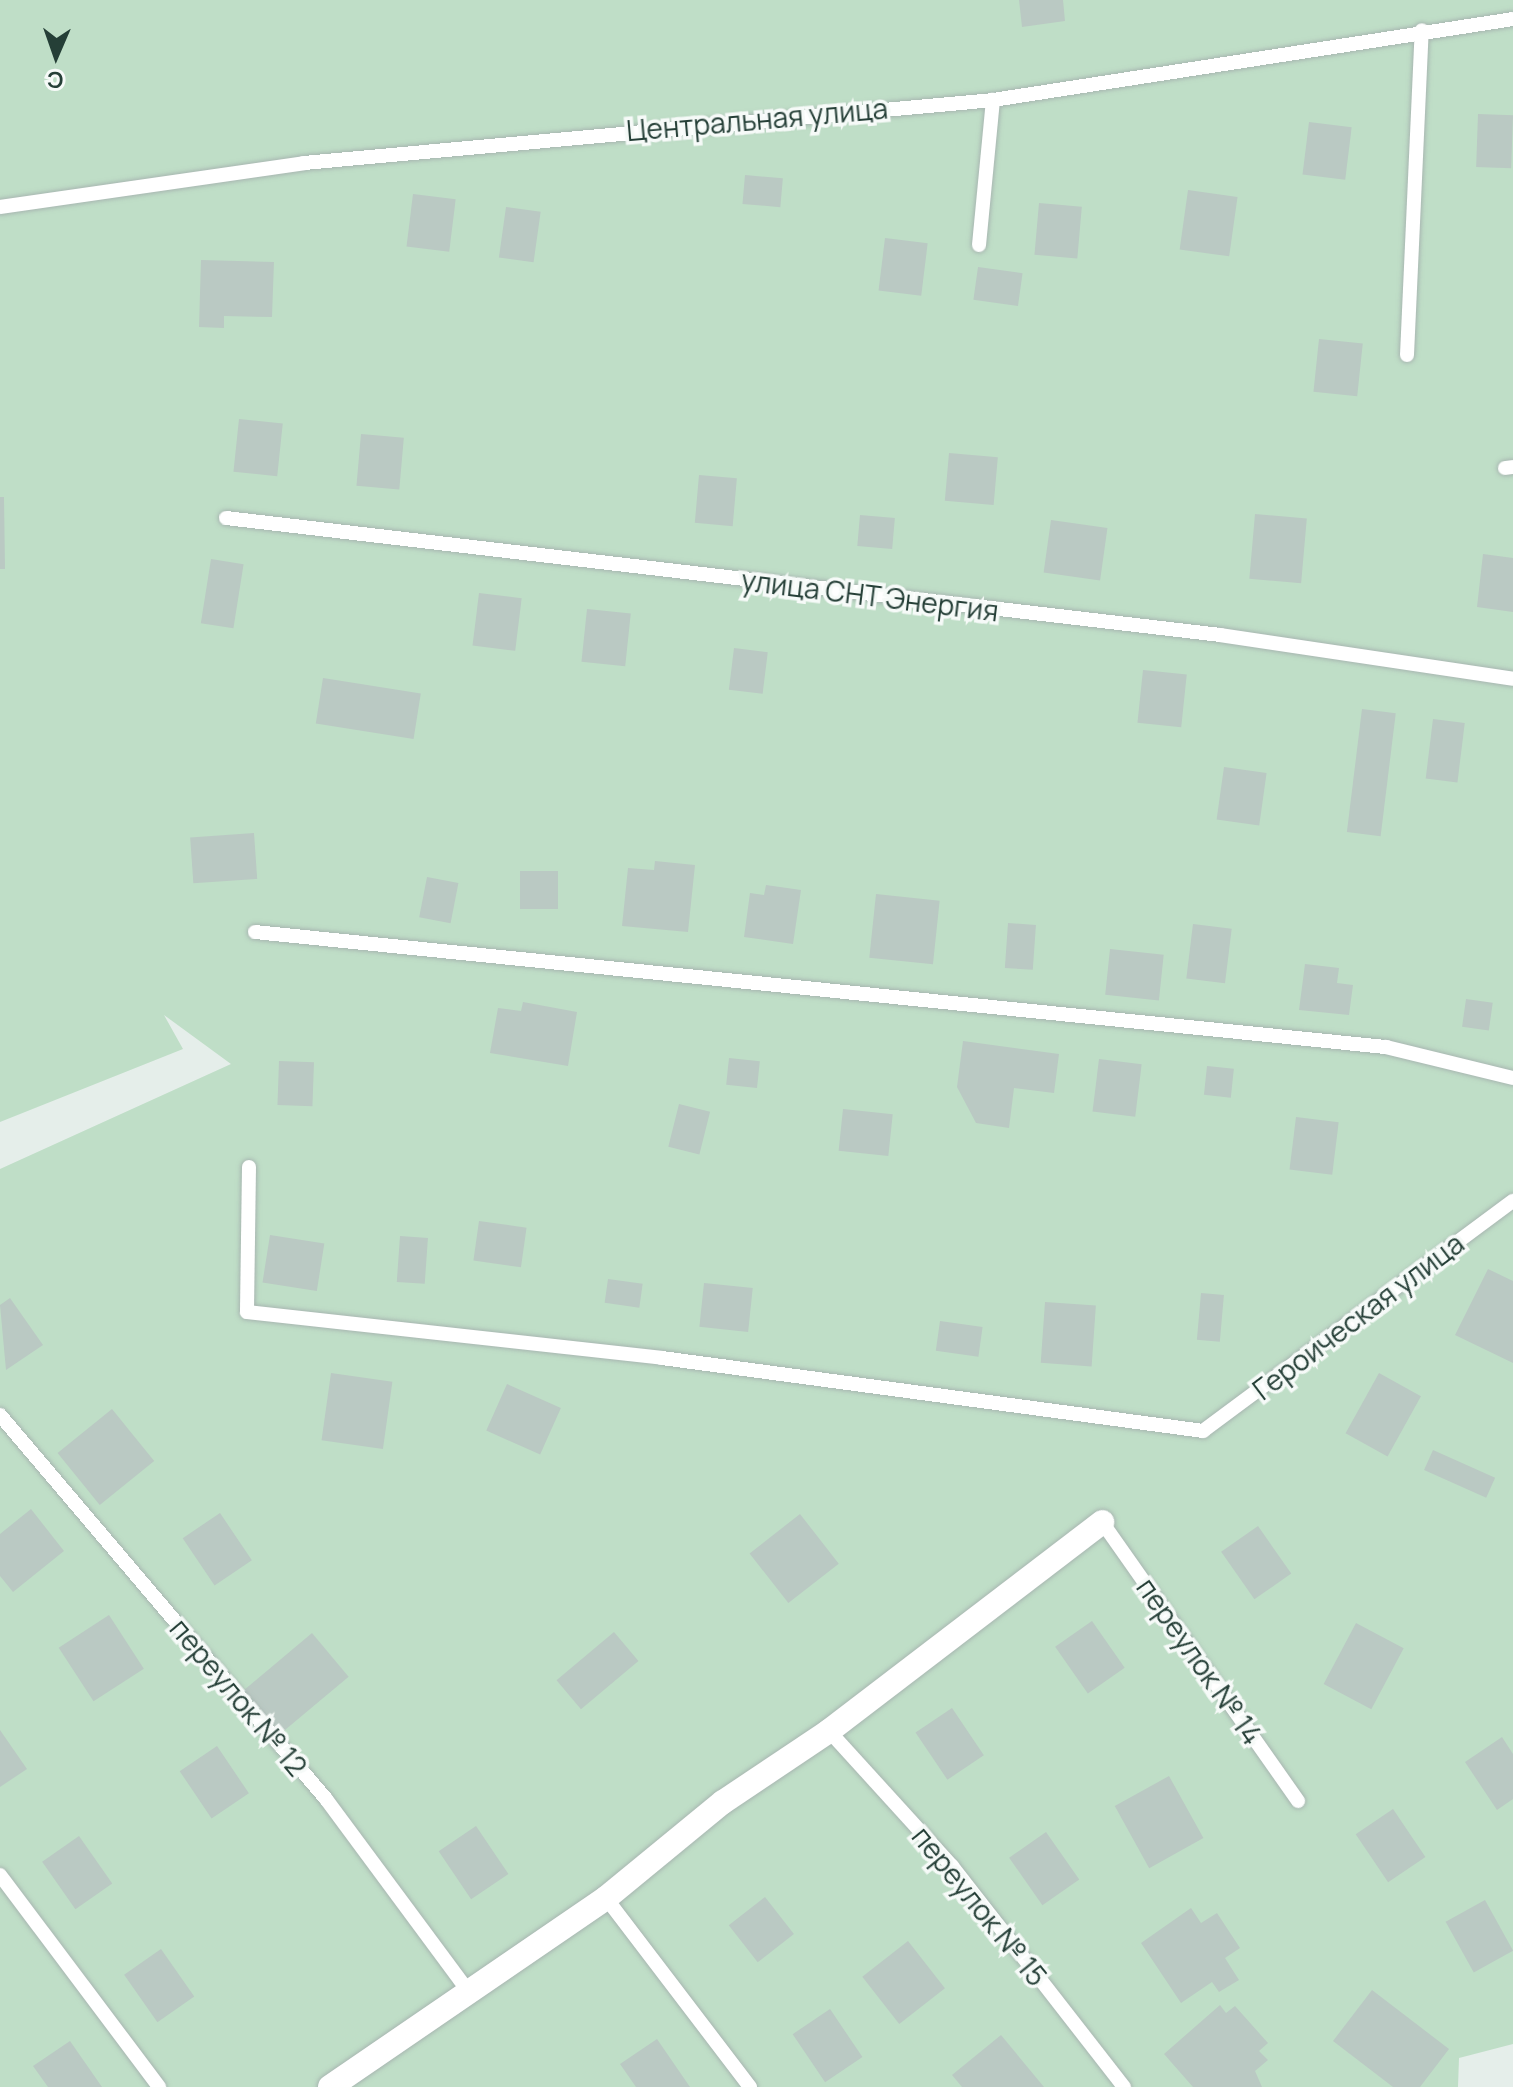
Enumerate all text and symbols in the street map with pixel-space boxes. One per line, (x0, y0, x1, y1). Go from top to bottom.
north arrow (16, 16, 96, 96)
text: С (47, 65, 64, 95)
street label: Центральная улица (625, 91, 889, 147)
street label: улица СНТ Энергия (739, 562, 1001, 628)
street label: Героическая улица (1246, 1226, 1470, 1406)
street label: переулок № 14 (1130, 1571, 1270, 1751)
street label: переулок № 12 (164, 1612, 314, 1782)
street label: переулок № 15 (906, 1820, 1054, 1992)

